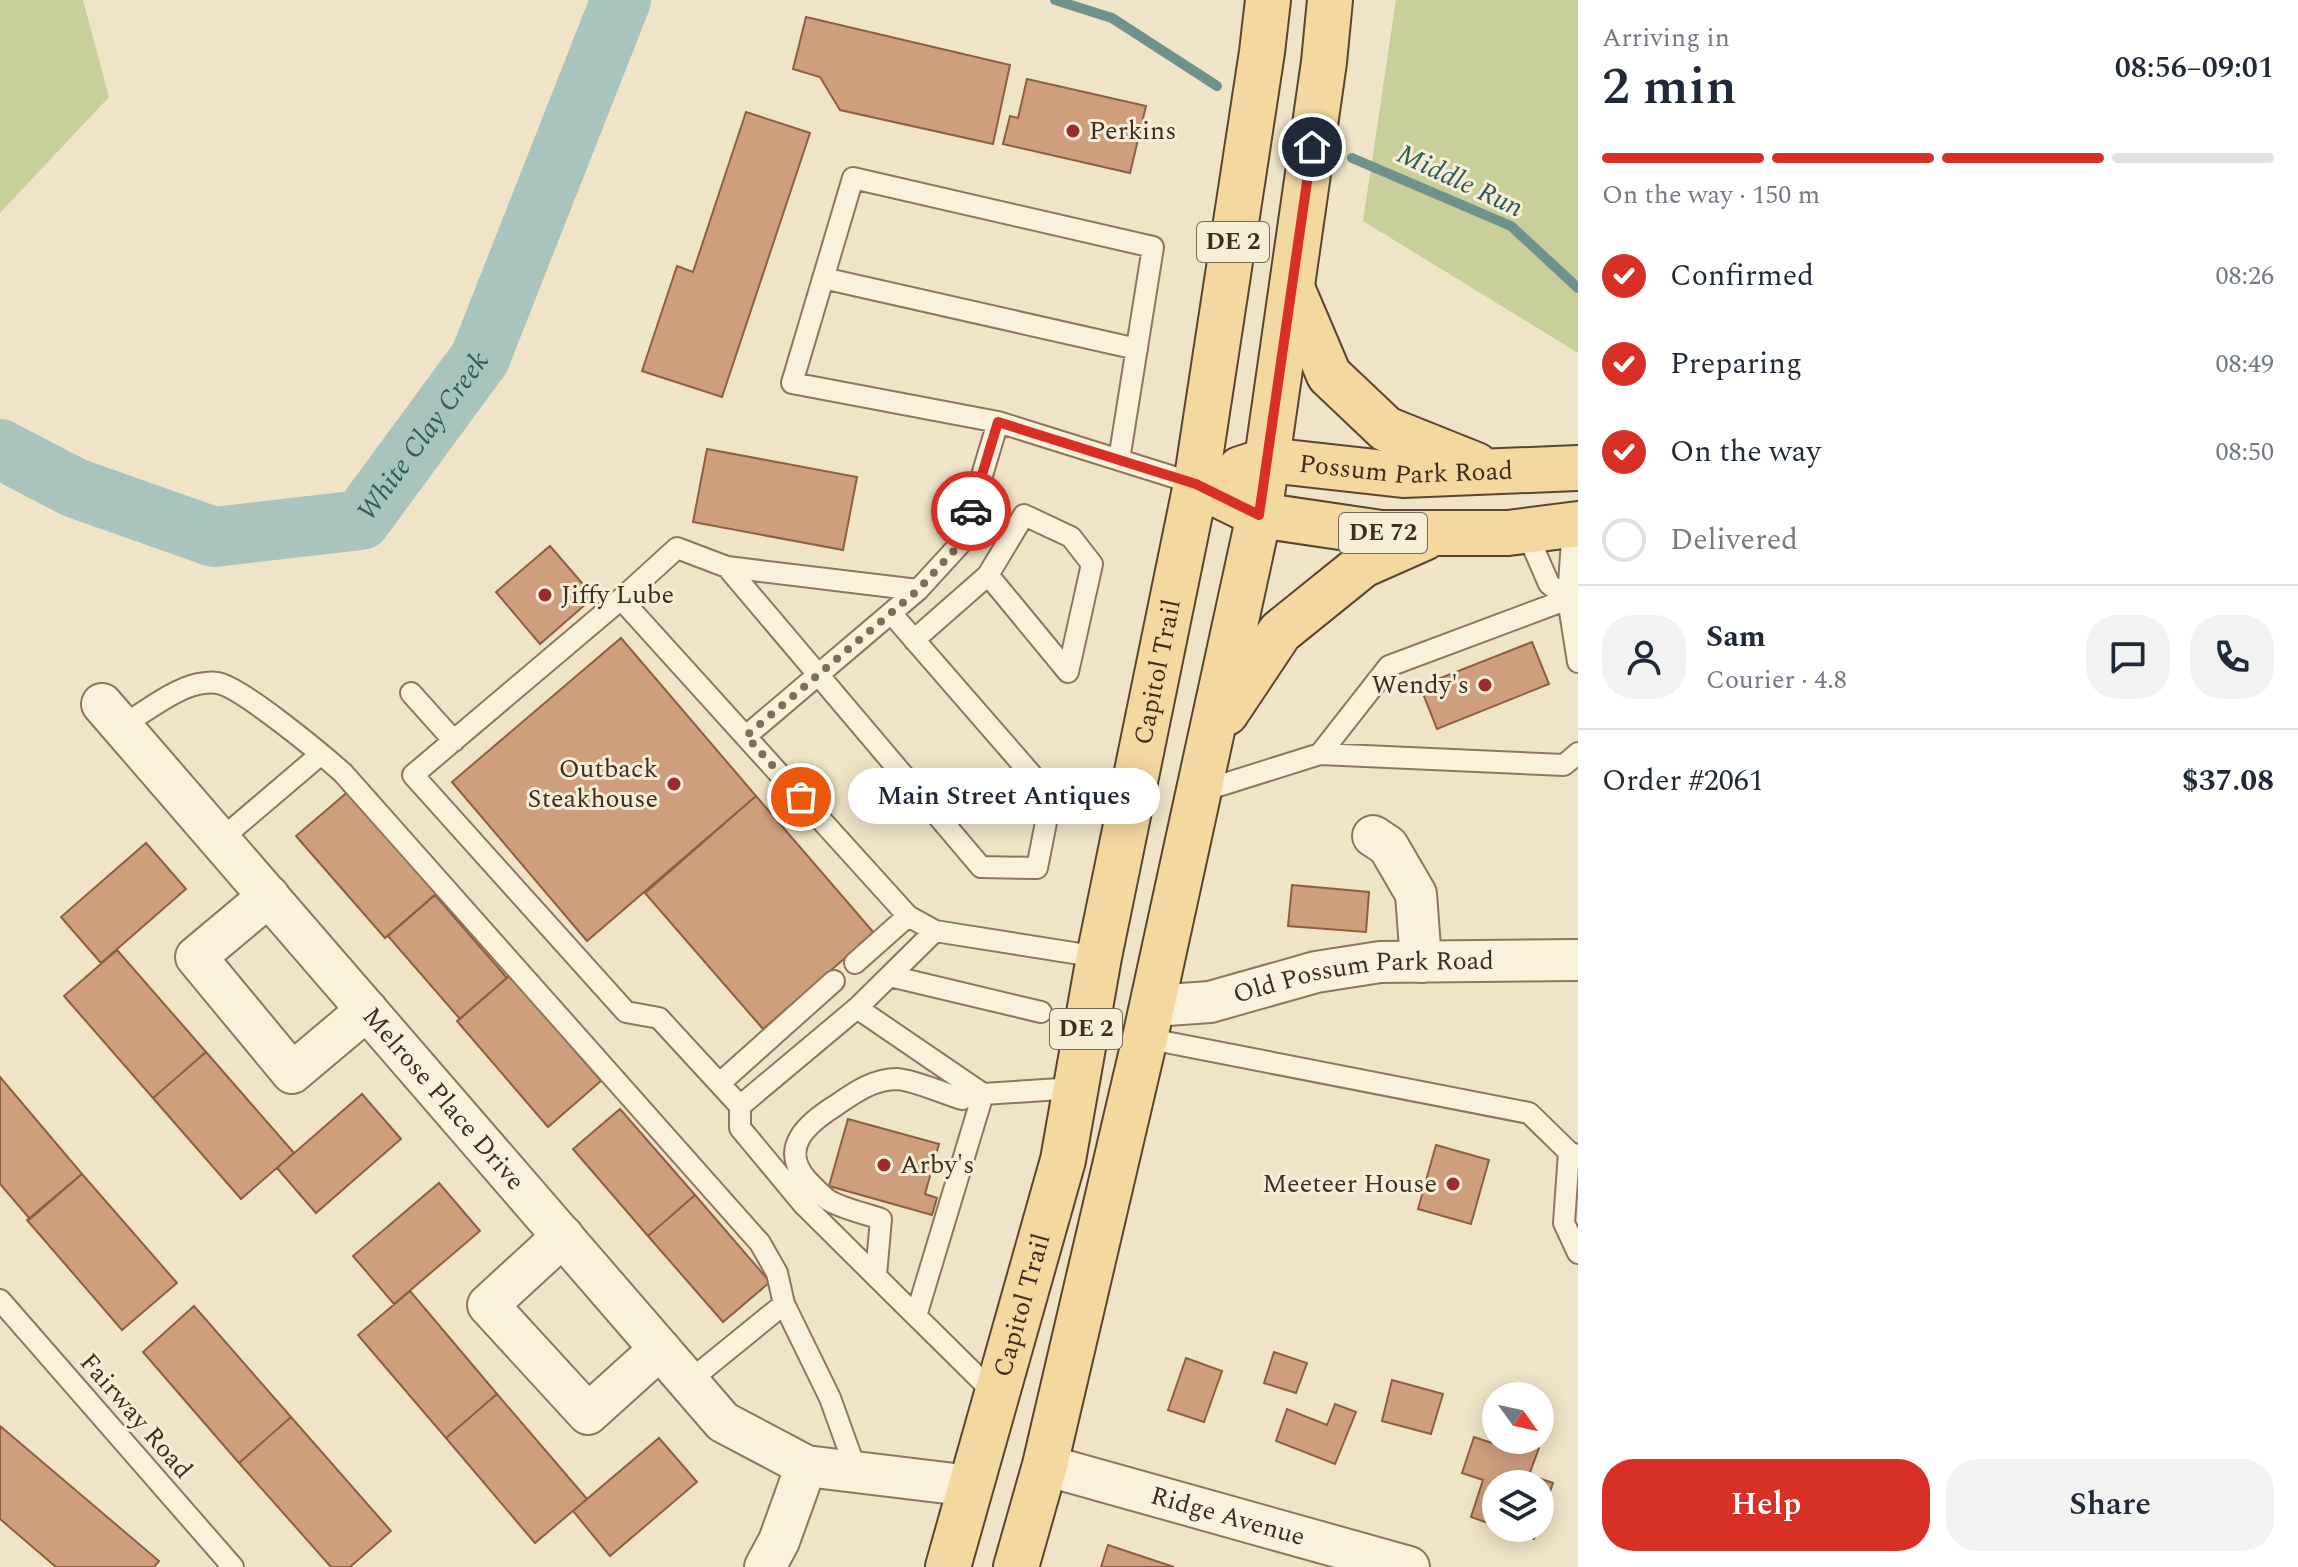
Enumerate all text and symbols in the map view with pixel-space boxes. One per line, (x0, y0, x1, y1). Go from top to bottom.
text: Arriving in (1602, 18, 1730, 58)
text: 08:56–09:01 (2115, 45, 2274, 91)
text: 2 min (1602, 48, 1737, 127)
place label: Perkins (1089, 111, 1176, 151)
pin (1278, 113, 1346, 181)
marker: Perkins (1064, 122, 1082, 140)
icon: home (1290, 125, 1334, 169)
water label: Middle Run (1390, 133, 1531, 229)
text: On the way · 150 m (1602, 175, 1820, 215)
road number: DE 2 (1197, 222, 1269, 262)
text: Confirmed (1670, 253, 1814, 299)
icon: check (1602, 254, 1646, 298)
text: 08:26 (2215, 256, 2274, 296)
text: Preparing (1670, 341, 1802, 387)
water label: White Clay Creek (346, 342, 500, 530)
icon: check (1602, 342, 1646, 386)
text: 08:49 (2215, 344, 2274, 384)
text: On the way (1670, 429, 1821, 475)
icon: check (1602, 430, 1646, 474)
text: 08:50 (2215, 432, 2274, 472)
street label: Possum Park Road (1297, 444, 1514, 496)
courier (931, 471, 1011, 551)
icon: car (949, 489, 993, 533)
road number: DE 72 (1339, 513, 1427, 553)
text: Delivered (1670, 517, 1798, 563)
place label: Jiffy Lube (561, 575, 674, 615)
marker: Jiffy Lube (536, 586, 554, 604)
street label: Capitol Trail (1123, 596, 1192, 748)
text: Sam (1706, 614, 1766, 660)
button: person (1602, 615, 1686, 699)
button: chat (2086, 615, 2170, 699)
button: phone (2190, 615, 2274, 699)
text: Courier · 4.8 (1706, 660, 1847, 700)
place label: Wendy's (1372, 665, 1469, 705)
marker: Wendy's (1476, 676, 1494, 694)
place label: Outback Steakhouse (528, 749, 658, 819)
text: Order #2061 (1602, 758, 1764, 804)
text: $37.08 (2182, 758, 2274, 804)
pin (767, 763, 835, 831)
callout: Main Street Antiques (849, 769, 1161, 825)
marker: Outback Steakhouse (665, 775, 683, 793)
icon: bag (779, 775, 823, 819)
text: Main Street Antiques (877, 776, 1131, 816)
street label: Old Possum Park Road (1228, 941, 1494, 1015)
street label: Melrose Place Drive (352, 998, 535, 1200)
road number: DE 2 (1050, 1009, 1122, 1049)
place label: Arby's (900, 1145, 975, 1185)
marker: Arby's (875, 1156, 893, 1174)
place label: Meeteer House (1262, 1164, 1437, 1204)
marker: Meeteer House (1444, 1175, 1462, 1193)
street label: Capitol Trail (983, 1229, 1061, 1382)
street label: Fairway Road (70, 1344, 202, 1488)
north arrow (1482, 1382, 1554, 1454)
map controls (1482, 1382, 1554, 1542)
button: Help (1602, 1459, 1930, 1551)
button: Share (1946, 1459, 2274, 1551)
button: layers (1482, 1470, 1554, 1542)
street label: Ridge Avenue (1146, 1476, 1310, 1557)

